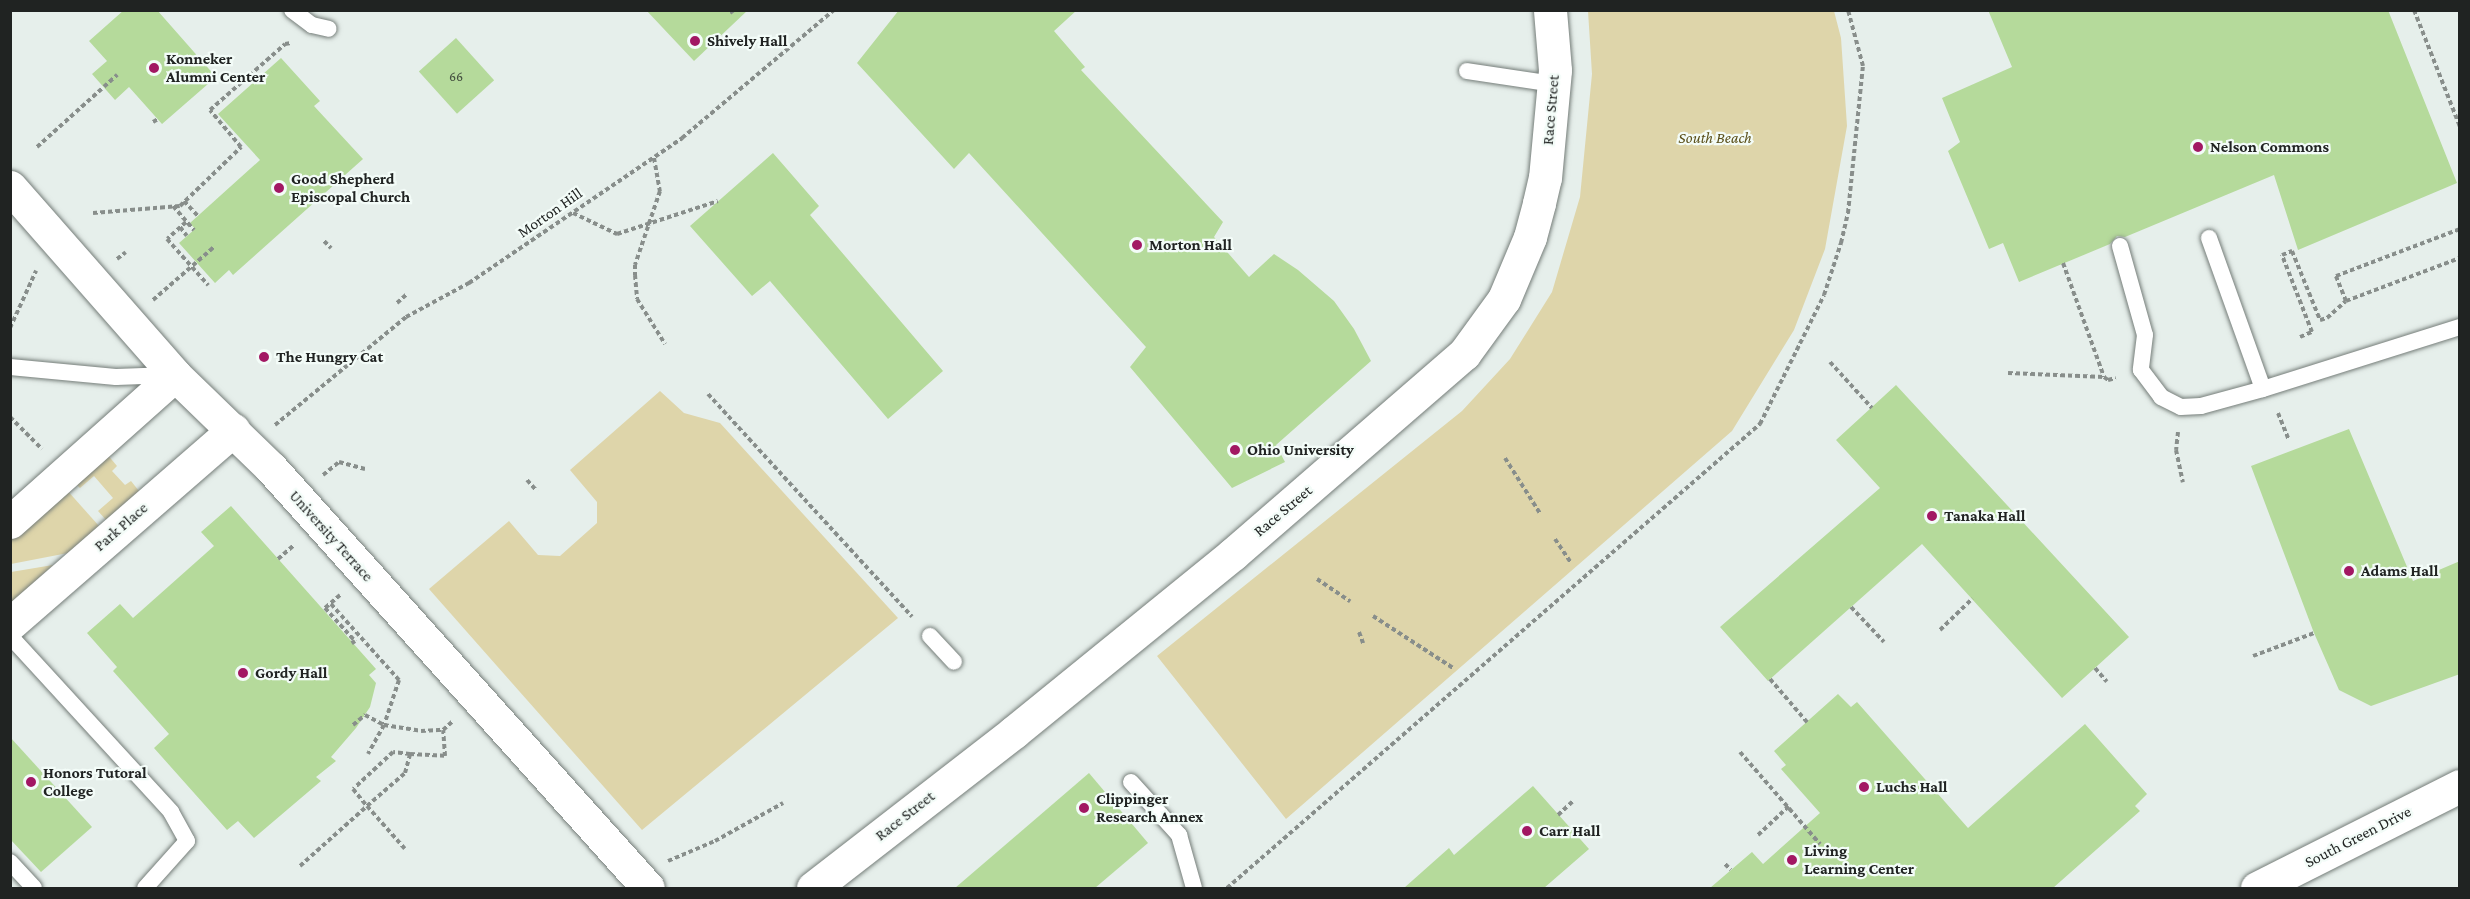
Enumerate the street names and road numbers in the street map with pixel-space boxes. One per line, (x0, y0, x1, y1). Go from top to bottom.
street label: Race Street (1538, 74, 1564, 146)
street label: Morton Hill (514, 184, 586, 242)
street label: Race Street (1250, 481, 1316, 541)
street label: University Terrace (285, 486, 377, 586)
street label: Park Place (90, 499, 152, 555)
street label: Race Street (871, 787, 939, 845)
street label: South Green Drive (2302, 802, 2414, 872)

